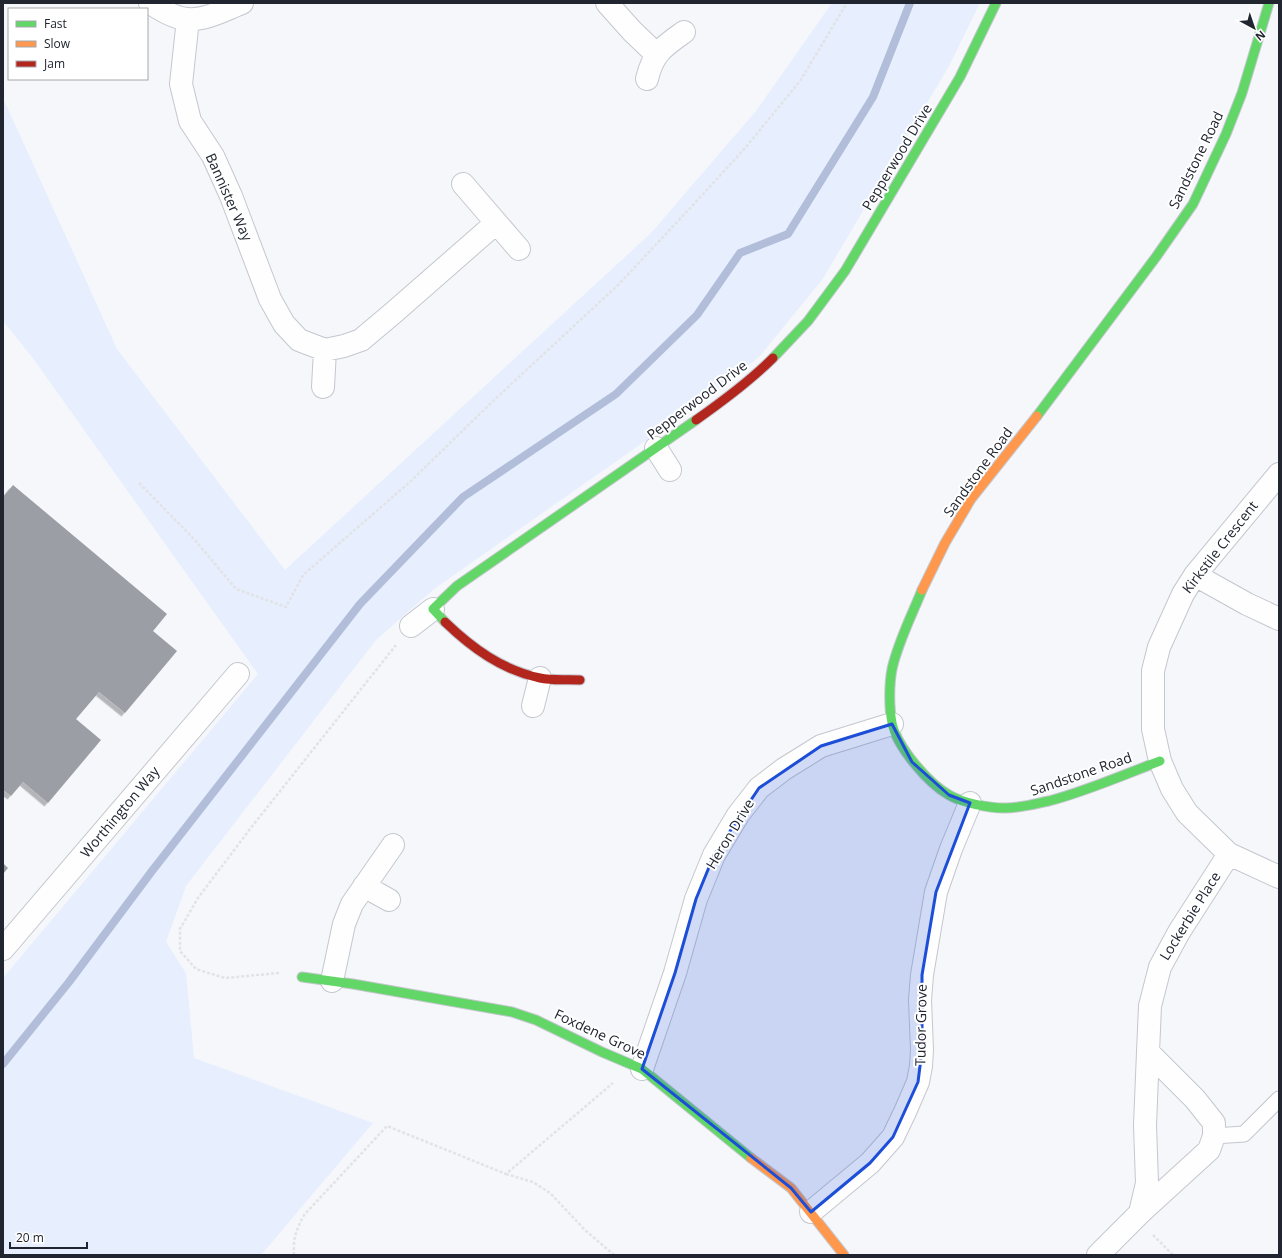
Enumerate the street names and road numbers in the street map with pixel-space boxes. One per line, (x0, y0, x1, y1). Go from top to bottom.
street label: Pepperwood Drive (857, 100, 936, 214)
street label: Sandstone Road (1164, 108, 1227, 212)
street label: Bannister Way (202, 150, 258, 245)
street label: Pepperwood Drive (643, 355, 751, 444)
street label: Sandstone Road (939, 423, 1016, 520)
street label: Kirkstile Crescent (1177, 496, 1262, 597)
street label: Sandstone Road (1028, 747, 1134, 800)
street label: Worthington Way (76, 761, 164, 861)
street label: Heron Drive (701, 795, 758, 872)
street label: Lockerbie Place (1155, 868, 1225, 964)
street label: Tudor Grove (910, 984, 931, 1066)
street label: Foxdene Grove (551, 1004, 649, 1063)

